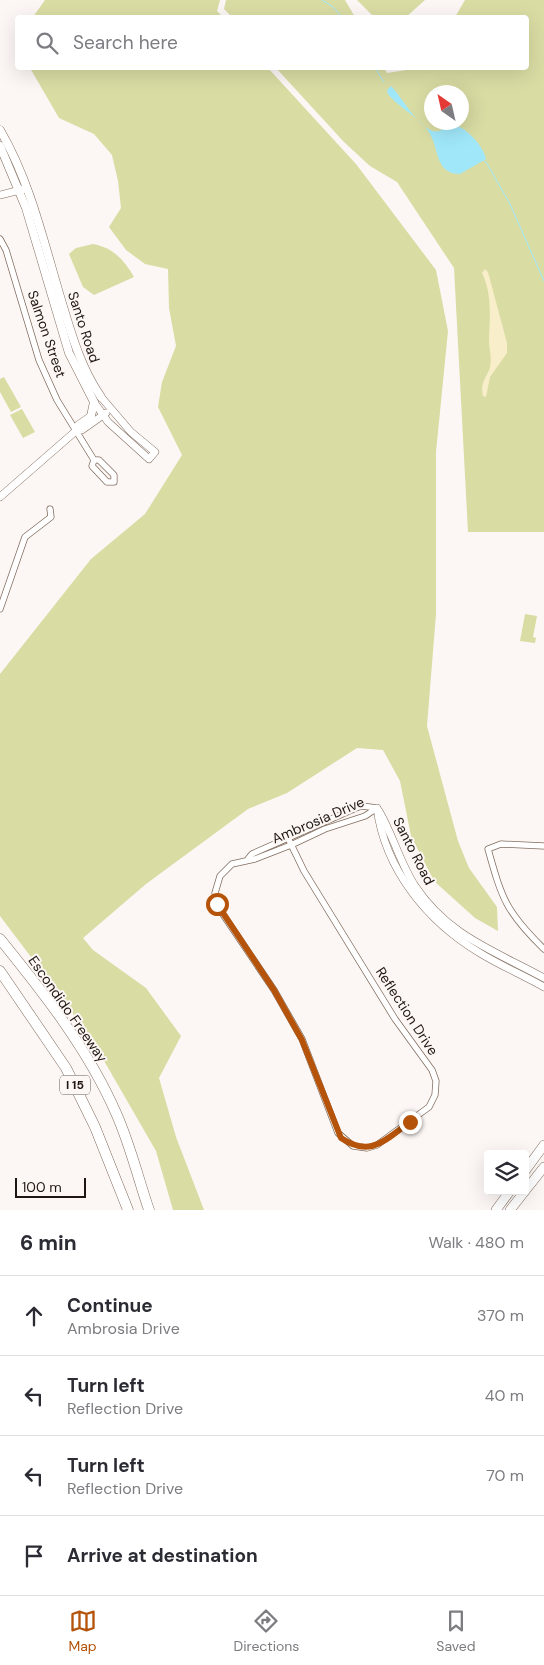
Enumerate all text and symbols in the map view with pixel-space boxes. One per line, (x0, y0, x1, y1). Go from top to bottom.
search box (15, 15, 529, 70)
icon: search (33, 29, 61, 57)
text: Search here (73, 30, 178, 55)
north arrow (424, 85, 469, 130)
street label: Salmon Street (24, 288, 70, 380)
street label: Santo Road (64, 289, 104, 365)
street label: Ambrosia Drive (269, 792, 367, 848)
street label: Santo Road (389, 814, 439, 888)
route start (206, 893, 229, 916)
street label: Escondido Freeway (25, 952, 112, 1066)
street label: Reflection Drive (372, 964, 442, 1059)
road number: I 15 (60, 1076, 90, 1094)
route end (399, 1111, 422, 1134)
map controls (484, 1150, 529, 1195)
button: layers (484, 1150, 529, 1195)
scale bar (15, 1175, 86, 1198)
text: 100 m (22, 1178, 62, 1196)
text: 6 min (20, 1229, 77, 1257)
text: Walk · 480 m (428, 1232, 524, 1253)
text: Continue (67, 1293, 153, 1318)
icon: ahead (20, 1302, 48, 1330)
text: 370 m (477, 1305, 524, 1326)
text: Ambrosia Drive (67, 1318, 180, 1339)
text: Turn left (67, 1373, 145, 1398)
icon: left (20, 1382, 48, 1410)
text: 40 m (485, 1385, 524, 1406)
text: Reflection Drive (67, 1398, 183, 1419)
text: Turn left (67, 1453, 145, 1478)
icon: left (20, 1462, 48, 1490)
text: 70 m (486, 1465, 524, 1486)
text: Reflection Drive (67, 1478, 183, 1499)
icon: arrive (20, 1542, 48, 1570)
text: Arrive at destination (67, 1543, 258, 1568)
tab: Map (68, 1607, 97, 1655)
tab: Directions (234, 1607, 299, 1655)
tab: Saved (436, 1607, 476, 1655)

